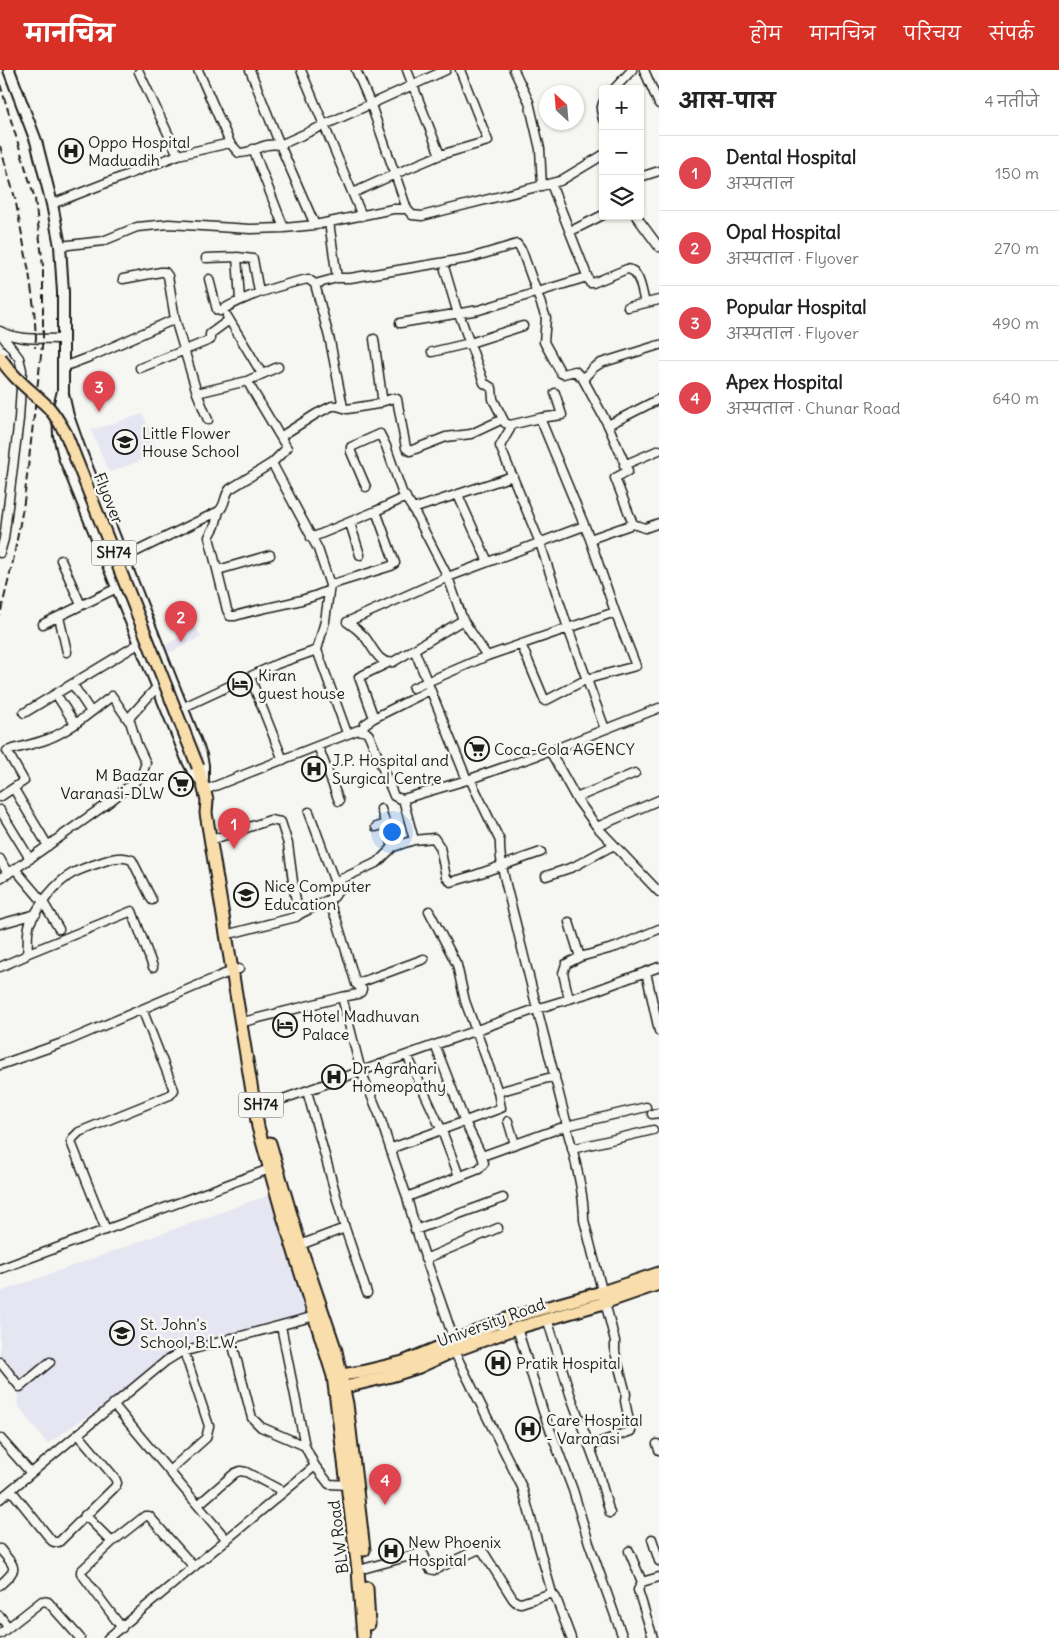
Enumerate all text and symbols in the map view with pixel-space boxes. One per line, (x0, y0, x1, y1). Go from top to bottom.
text: मानचित्र (25, 18, 114, 48)
text: होम (750, 22, 782, 45)
text: मानचित्र (810, 22, 876, 45)
text: परिचय (904, 22, 961, 45)
text: संपर्क (989, 22, 1034, 45)
north arrow (539, 85, 584, 130)
map controls (599, 85, 644, 220)
button: + (599, 85, 644, 130)
text: आस-पास (679, 87, 776, 114)
text: 4 नतीजे (984, 91, 1039, 111)
button: − (599, 130, 644, 175)
place label: Oppo Hospital Maduadih (88, 132, 190, 170)
hospital icon: Oppo Hospital Maduadih (58, 138, 84, 164)
text: Dental Hospital (726, 145, 856, 169)
text: 1 (692, 163, 698, 183)
text: 150 m (995, 163, 1039, 183)
text: अस्पताल (726, 173, 794, 193)
button: layers (599, 175, 644, 220)
text: Opal Hospital (726, 220, 841, 244)
text: 2 (691, 238, 699, 258)
text: 270 m (994, 238, 1039, 258)
text: अस्पताल · Flyover (726, 248, 859, 268)
text: Popular Hospital (726, 295, 867, 319)
text: 3 (690, 313, 700, 333)
text: 490 m (992, 313, 1039, 333)
text: अस्पताल · Flyover (726, 323, 859, 343)
text: Apex Hospital (726, 370, 843, 394)
pin: 3 (83, 371, 115, 412)
text: 4 (690, 388, 700, 408)
text: 640 m (992, 388, 1039, 408)
text: अस्पताल · Chunar Road (726, 398, 900, 418)
place label: Little Flower House School (142, 423, 239, 461)
school or university icon: Little Flower House School (112, 429, 138, 455)
street label: Flyover (90, 469, 128, 527)
road number: SH74 (92, 540, 136, 566)
pin: 2 (165, 601, 197, 642)
place label: Kiran guest house (258, 665, 345, 703)
hotel icon: Kiran guest house (227, 671, 253, 697)
supermarket icon: Coca-Cola AGENCY (464, 736, 490, 762)
place label: Coca-Cola AGENCY (494, 739, 635, 759)
place label: J.P. Hospital and Surgical Centre (332, 750, 449, 788)
hospital icon: J.P. Hospital and Surgical Centre (301, 756, 327, 782)
place label: M Baazar Varanasi-DLW (61, 765, 164, 803)
supermarket icon: M Baazar Varanasi-DLW (168, 771, 194, 797)
pin: 1 (218, 808, 250, 849)
your location (379, 819, 405, 845)
place label: Nice Computer Education (264, 876, 372, 914)
school or university icon: Nice Computer Education (233, 882, 259, 908)
place label: Hotel Madhuvan Palace (302, 1006, 420, 1044)
hotel icon: Hotel Madhuvan Palace (272, 1012, 298, 1038)
place label: Dr Agrahari Homeopathy (352, 1058, 446, 1096)
hospital icon: Dr Agrahari Homeopathy (321, 1064, 347, 1090)
road number: SH74 (238, 1092, 284, 1118)
street label: University Road (434, 1293, 548, 1351)
place label: St. John's School, B.L.W. (140, 1314, 237, 1352)
school or university icon: St. John's School, B.L.W. (109, 1320, 135, 1346)
hospital icon: Pratik Hospital (485, 1350, 511, 1376)
place label: Pratik Hospital (516, 1353, 621, 1373)
place label: Care Hospital - Varanasi (546, 1410, 643, 1448)
hospital icon: Care Hospital - Varanasi (515, 1416, 541, 1442)
pin: 4 (369, 1464, 401, 1505)
street label: BLW Road (324, 1499, 352, 1575)
place label: New Phoenix Hospital (408, 1532, 501, 1570)
hospital icon: New Phoenix Hospital (378, 1538, 404, 1564)

